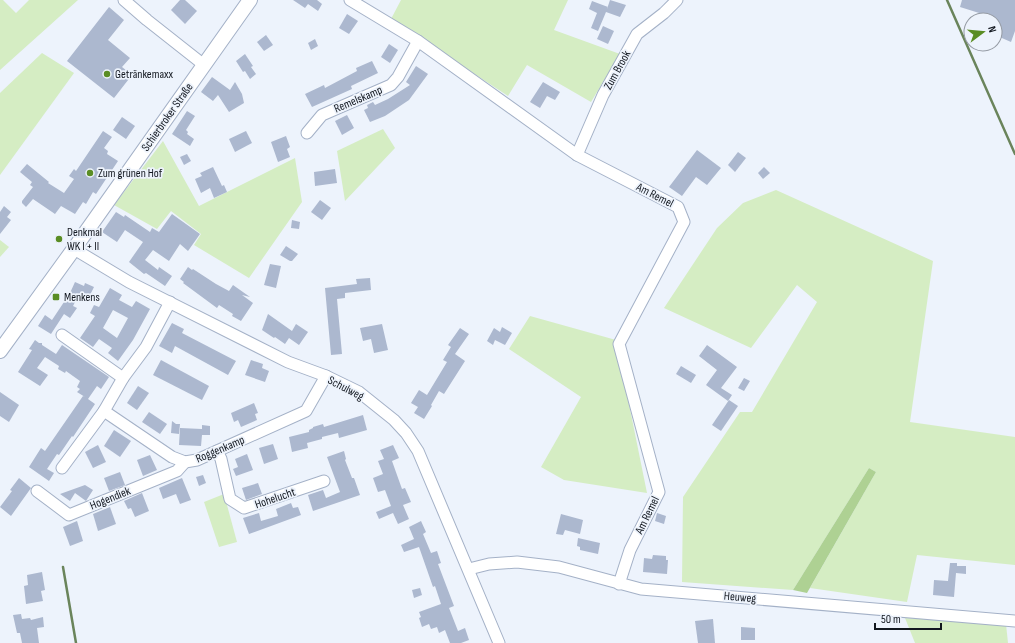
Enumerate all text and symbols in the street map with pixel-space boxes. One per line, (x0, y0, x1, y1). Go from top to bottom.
north arrow (963, 12, 1003, 52)
text: N (985, 25, 999, 34)
street label: Zum Brook (601, 48, 635, 93)
place label: Getränkemaxx (115, 67, 174, 82)
marker: Getränkemaxx (102, 69, 112, 79)
street label: Schierbroker Straße (138, 80, 197, 154)
street label: Remelskamp (332, 83, 385, 116)
place label: Zum grünen Hof (98, 166, 163, 181)
marker: Zum grünen Hof (85, 168, 95, 178)
street label: Am Remel (633, 179, 676, 211)
place label: Denkmal WK I + II (67, 225, 102, 254)
marker: Denkmal WK I + II (54, 234, 64, 244)
place label: Menkens (64, 290, 100, 305)
marker: Menkens (51, 292, 61, 302)
street label: Schulweg (325, 373, 367, 404)
street label: Roggenkamp (193, 432, 247, 466)
street label: Hogendiek (88, 483, 133, 513)
street label: Hohelucht (253, 484, 298, 512)
street label: Am Remel (632, 494, 663, 537)
street label: Heuweg (723, 589, 757, 606)
scale bar (875, 605, 941, 631)
text: 50 m (881, 612, 901, 627)

